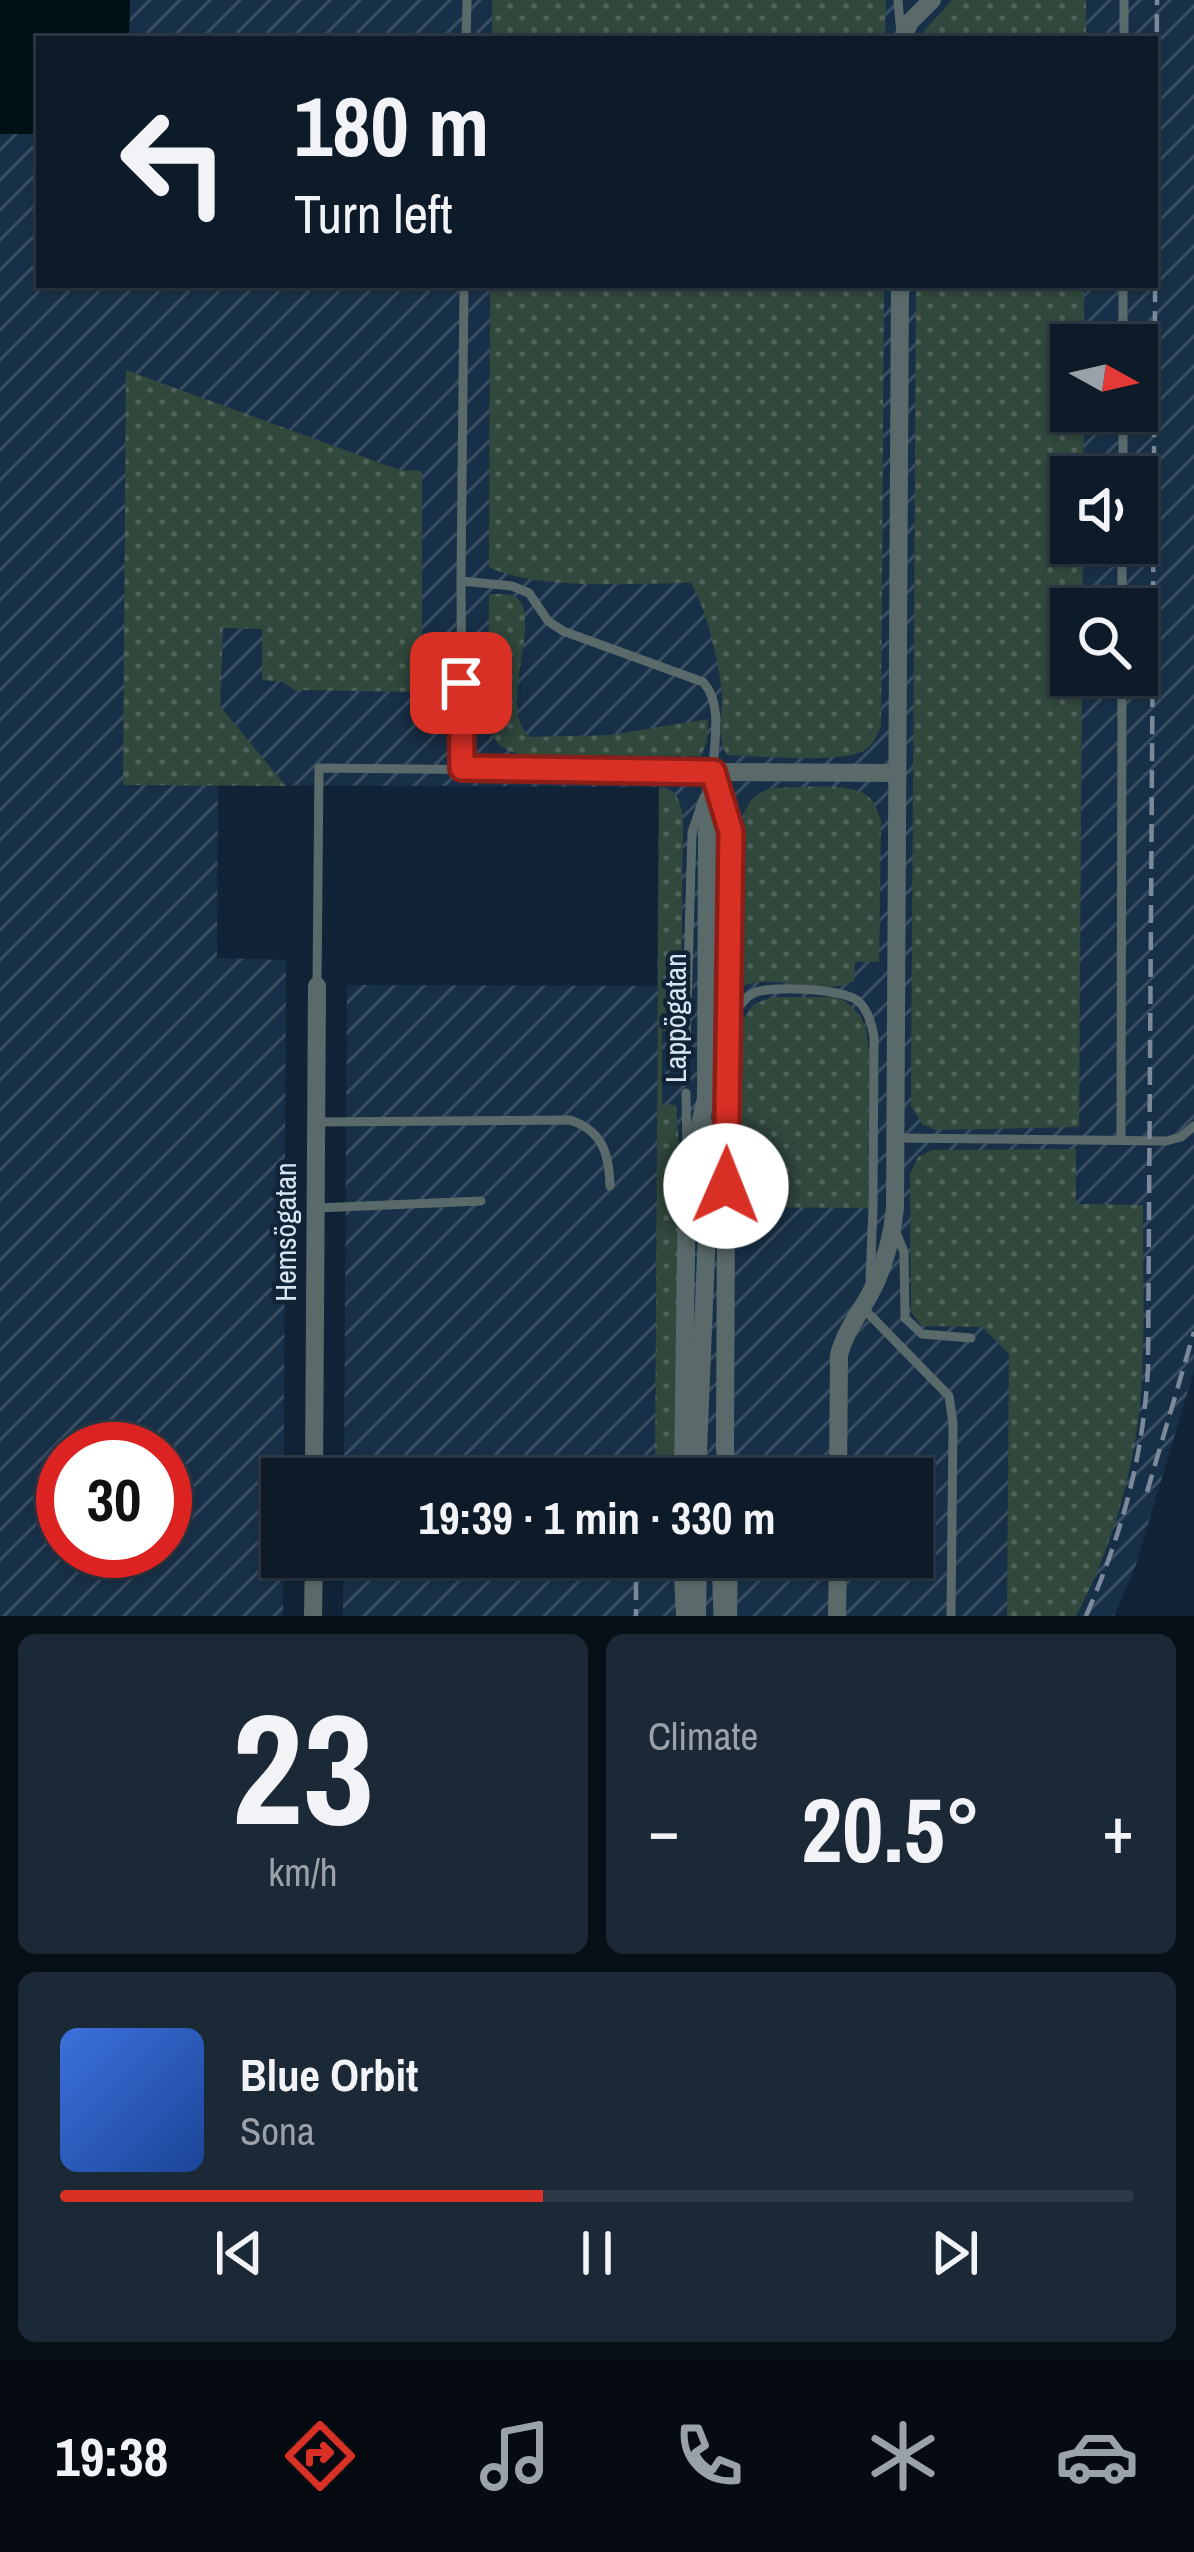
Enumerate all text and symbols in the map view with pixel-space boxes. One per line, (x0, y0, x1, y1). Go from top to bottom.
text: 180 m (294, 69, 489, 182)
icon: left (96, 84, 252, 240)
text: Turn left (294, 177, 453, 250)
north arrow (1050, 324, 1158, 432)
map controls (1050, 324, 1158, 696)
button: sound (1050, 456, 1158, 564)
button: search (1050, 588, 1158, 696)
pin (410, 632, 512, 734)
icon: arrive (428, 650, 494, 716)
street label: Lappögatan (655, 953, 695, 1083)
position arrow (663, 1123, 789, 1249)
street label: Hemsögatan (265, 1162, 305, 1302)
speed limit sign: 30 (36, 1422, 192, 1578)
text: 19:39 · 1 min · 330 m (419, 1487, 775, 1548)
text: 23 (232, 1663, 374, 1873)
text: Climate (648, 1710, 758, 1762)
text: 20.5° (801, 1769, 981, 1890)
text: − (648, 1785, 680, 1874)
text: + (1102, 1785, 1134, 1874)
text: km/h (268, 1846, 338, 1898)
text: Blue Orbit (240, 2044, 418, 2105)
text: Sona (240, 2105, 315, 2157)
icon: previous (206, 2220, 272, 2286)
icon: pause (564, 2220, 630, 2286)
icon: next (922, 2220, 988, 2286)
icon: directions (278, 2414, 362, 2498)
icon: music (473, 2414, 557, 2498)
icon: phone (667, 2414, 751, 2498)
icon: climate (861, 2414, 945, 2498)
icon: car (1055, 2414, 1139, 2498)
text: 19:38 (55, 2420, 168, 2493)

